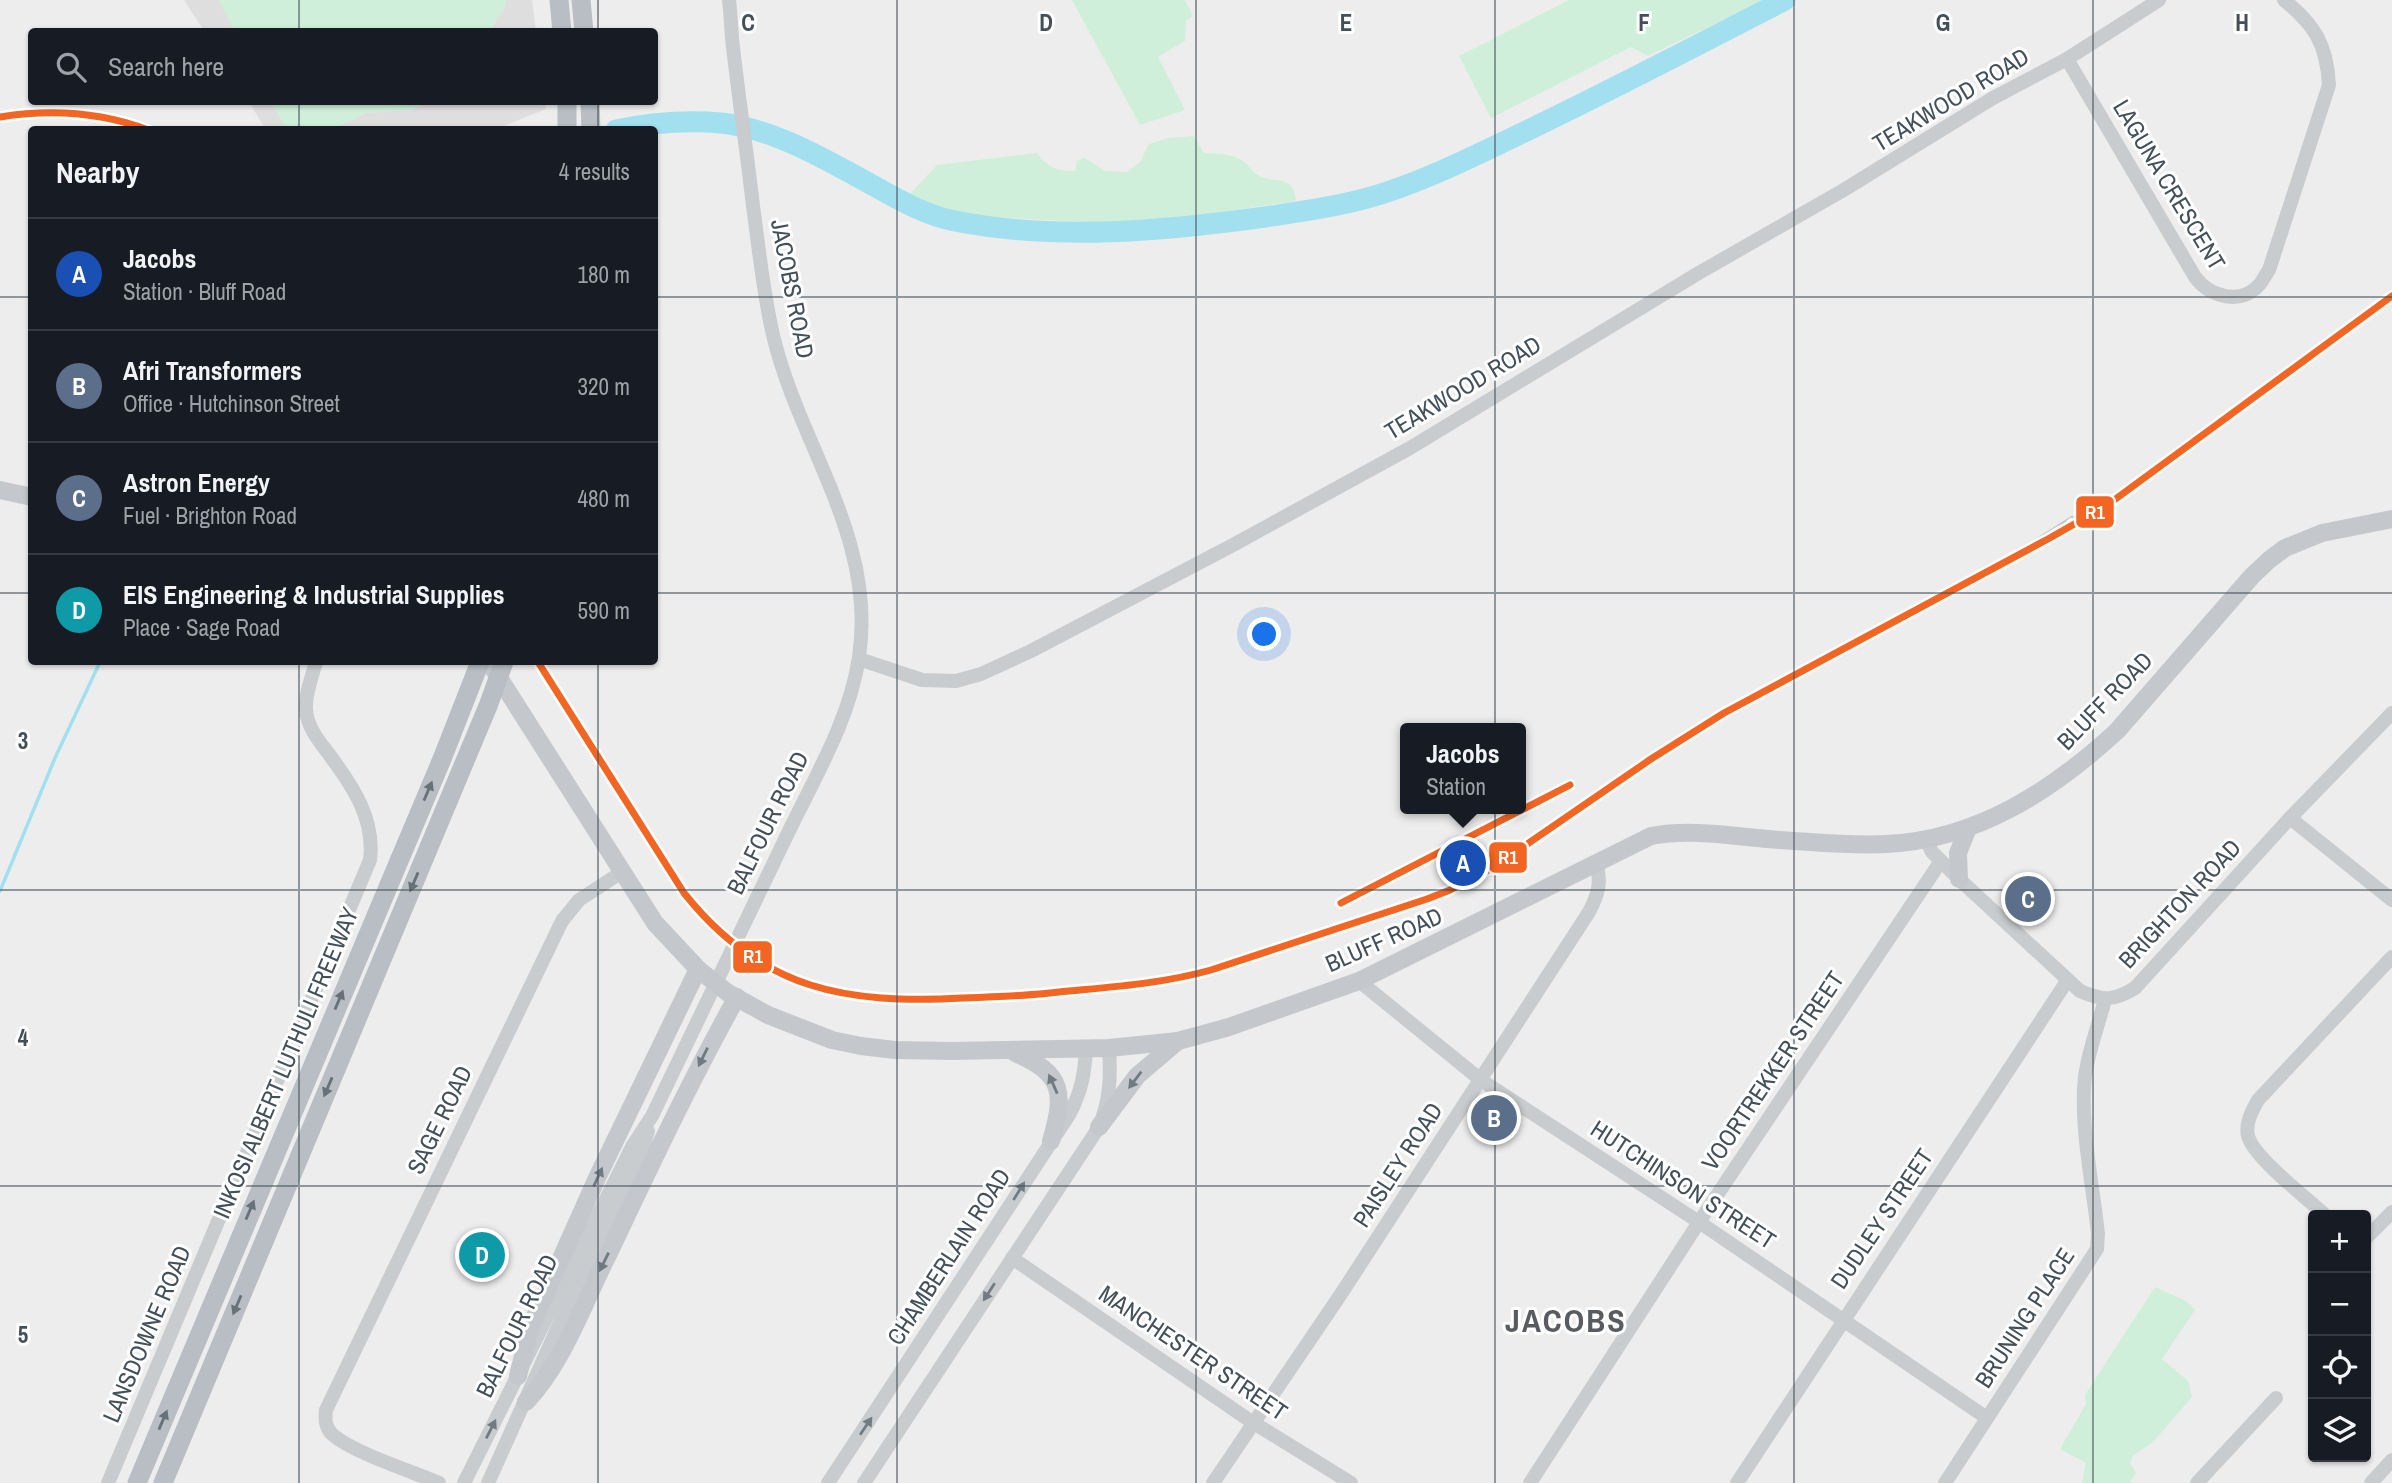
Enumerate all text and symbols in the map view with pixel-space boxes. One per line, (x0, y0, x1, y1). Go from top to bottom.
text: C (741, 7, 755, 38)
text: D (1039, 7, 1053, 38)
text: E (1340, 7, 1352, 38)
text: F (1638, 7, 1650, 38)
text: G (1936, 7, 1950, 38)
text: H (2235, 7, 2249, 38)
search box (28, 28, 658, 105)
street label: TEAKWOOD ROAD (1866, 40, 2035, 158)
icon: search (52, 48, 90, 86)
text: Search here (108, 49, 224, 84)
street label: LAGUNA CRESCENT (2106, 93, 2233, 276)
text: Nearby (56, 152, 139, 192)
text: 4 results (559, 156, 630, 187)
street label: JACOBS ROAD (764, 217, 822, 361)
text: Jacobs (123, 241, 196, 276)
text: A (72, 259, 86, 290)
text: 180 m (578, 259, 630, 290)
text: Station · Bluff Road (123, 276, 286, 307)
street label: TEAKWOOD ROAD (1378, 328, 1547, 446)
text: Afri Transformers (123, 353, 302, 388)
text: B (72, 371, 86, 402)
text: 320 m (578, 371, 630, 402)
text: Office · Hutchinson Street (123, 388, 340, 419)
text: Astron Energy (123, 465, 270, 500)
text: C (72, 483, 86, 514)
text: 480 m (578, 483, 630, 514)
line badge: R1 (2075, 495, 2115, 529)
text: R1 (2085, 499, 2105, 525)
text: Fuel · Brighton Road (123, 500, 297, 531)
text: EIS Engineering & Industrial Supplies (123, 577, 505, 612)
text: D (72, 595, 86, 626)
text: 590 m (578, 595, 630, 626)
text: Place · Sage Road (123, 612, 280, 643)
your location (1247, 617, 1281, 651)
street label: BLUFF ROAD (2049, 644, 2159, 756)
popup (1400, 723, 1526, 814)
text: 3 (18, 725, 28, 756)
text: Jacobs (1426, 736, 1500, 771)
street label: BALFOUR ROAD (719, 746, 816, 899)
text: Station (1426, 771, 1486, 802)
one-way arrow (423, 780, 434, 801)
street label: BRIGHTON ROAD (2111, 832, 2248, 975)
pin: A (1440, 837, 1486, 889)
line badge: R1 (1488, 841, 1528, 874)
text: R1 (1498, 844, 1518, 870)
one-way arrow (408, 872, 419, 893)
pin: C (2005, 873, 2051, 925)
street label: BLUFF ROAD (1320, 899, 1447, 979)
street label: INKOSI ALBERT LUTHULI FREEWAY (205, 902, 365, 1223)
line badge: R1 (732, 940, 773, 974)
text: R1 (743, 943, 763, 969)
street label: VOORTREKKER STREET (1694, 965, 1851, 1176)
one-way arrow (334, 990, 345, 1011)
text: 4 (18, 1022, 29, 1053)
one-way arrow (698, 1047, 709, 1067)
street label: SAGE ROAD (399, 1060, 479, 1179)
one-way arrow (1128, 1071, 1142, 1090)
one-way arrow (1047, 1074, 1059, 1094)
one-way arrow (322, 1077, 333, 1098)
pin: B (1471, 1092, 1517, 1144)
street label: PAISLEY ROAD (1345, 1096, 1449, 1233)
street label: HUTCHINSON STREET (1585, 1112, 1782, 1256)
street label: DUDLEY STREET (1822, 1142, 1940, 1295)
street label: CHAMBERLAIN ROAD (879, 1162, 1017, 1351)
one-way arrow (592, 1167, 604, 1187)
one-way arrow (1013, 1182, 1026, 1201)
one-way arrow (245, 1199, 256, 1220)
map controls (2308, 1210, 2371, 1462)
button: + (2308, 1210, 2371, 1273)
pin: D (459, 1229, 505, 1281)
street label: LANSDOWNE ROAD (94, 1240, 198, 1427)
street label: BRUNING PLACE (1967, 1241, 2081, 1394)
street label: BALFOUR ROAD (470, 1250, 564, 1402)
one-way arrow (598, 1252, 610, 1272)
button: − (2308, 1273, 2371, 1336)
street label: MANCHESTER STREET (1093, 1277, 1294, 1427)
one-way arrow (983, 1282, 996, 1301)
one-way arrow (231, 1295, 243, 1315)
district label: JACOBS (1505, 1299, 1627, 1342)
text: 5 (18, 1319, 28, 1350)
button: locate (2308, 1336, 2371, 1399)
button: layers (2308, 1399, 2371, 1462)
one-way arrow (157, 1410, 169, 1430)
one-way arrow (859, 1417, 873, 1435)
one-way arrow (484, 1419, 496, 1439)

